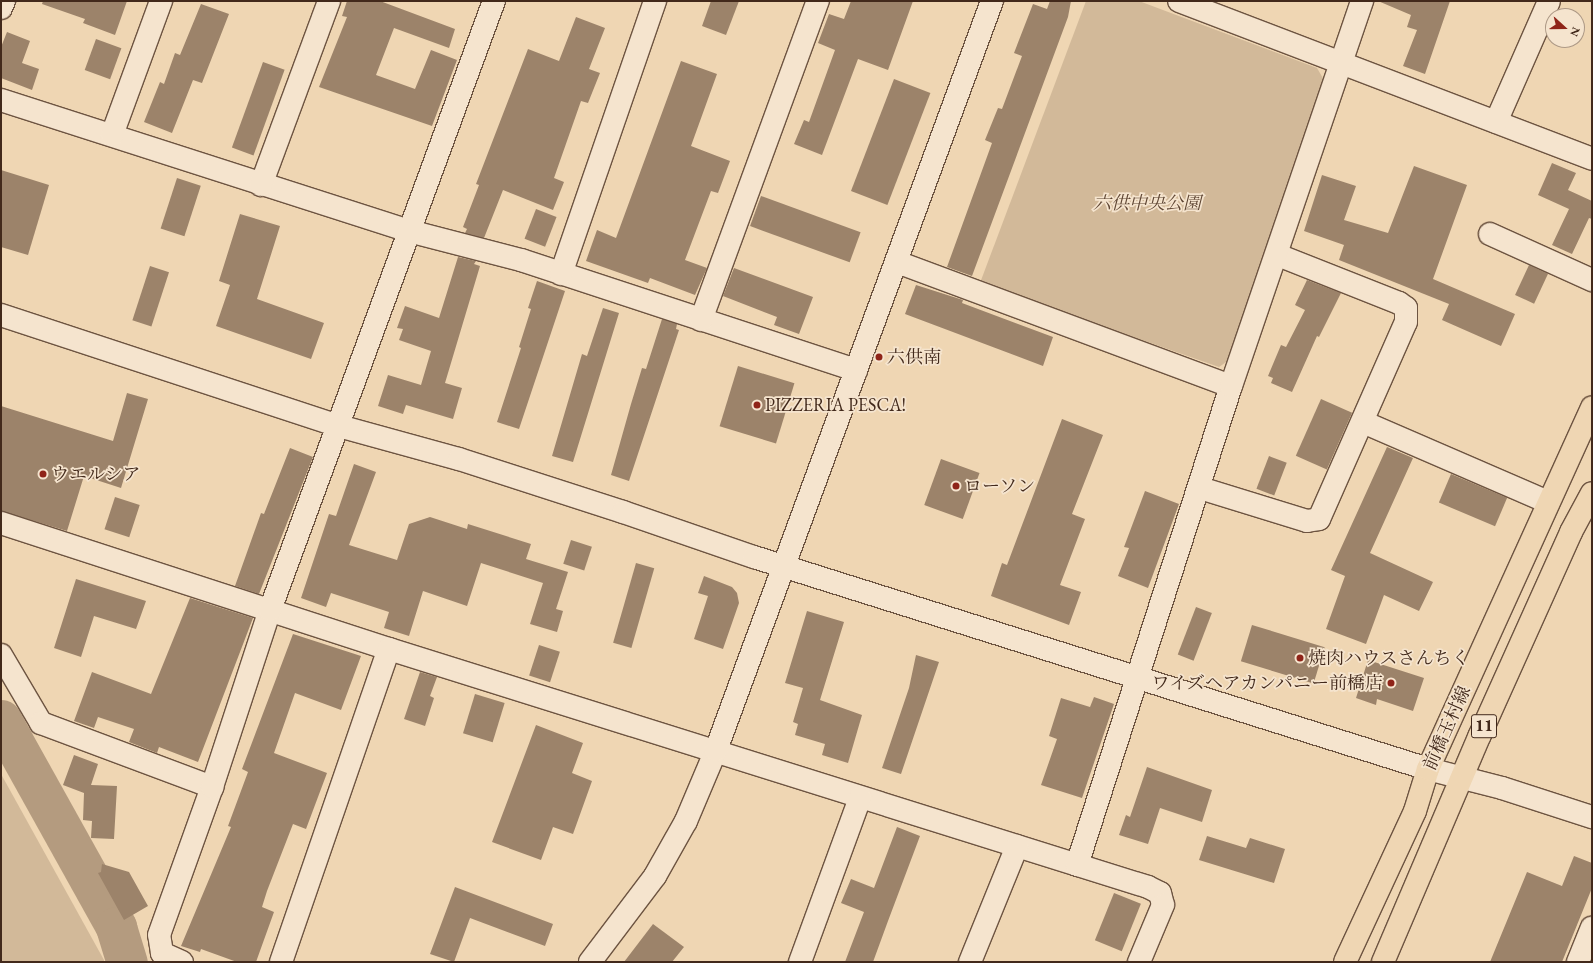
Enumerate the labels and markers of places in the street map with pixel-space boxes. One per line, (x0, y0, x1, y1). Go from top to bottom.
place label: 六供南 (887, 346, 941, 368)
marker: 六供南 (874, 352, 884, 362)
place label: PIZZERIA PESCA! (765, 394, 906, 416)
marker: PIZZERIA PESCA! (752, 400, 762, 410)
place label: ウエルシア (51, 463, 141, 485)
marker: ウエルシア (38, 469, 48, 479)
place label: ローソン (964, 475, 1036, 497)
marker: ローソン (951, 481, 961, 491)
place label: 焼肉ハウスさんちく (1308, 647, 1470, 669)
marker: 焼肉ハウスさんちく (1295, 653, 1305, 663)
place label: ワイズヘアカンパニー前橋店 (1149, 672, 1383, 694)
marker: ワイズヘアカンパニー前橋店 (1386, 678, 1396, 688)

